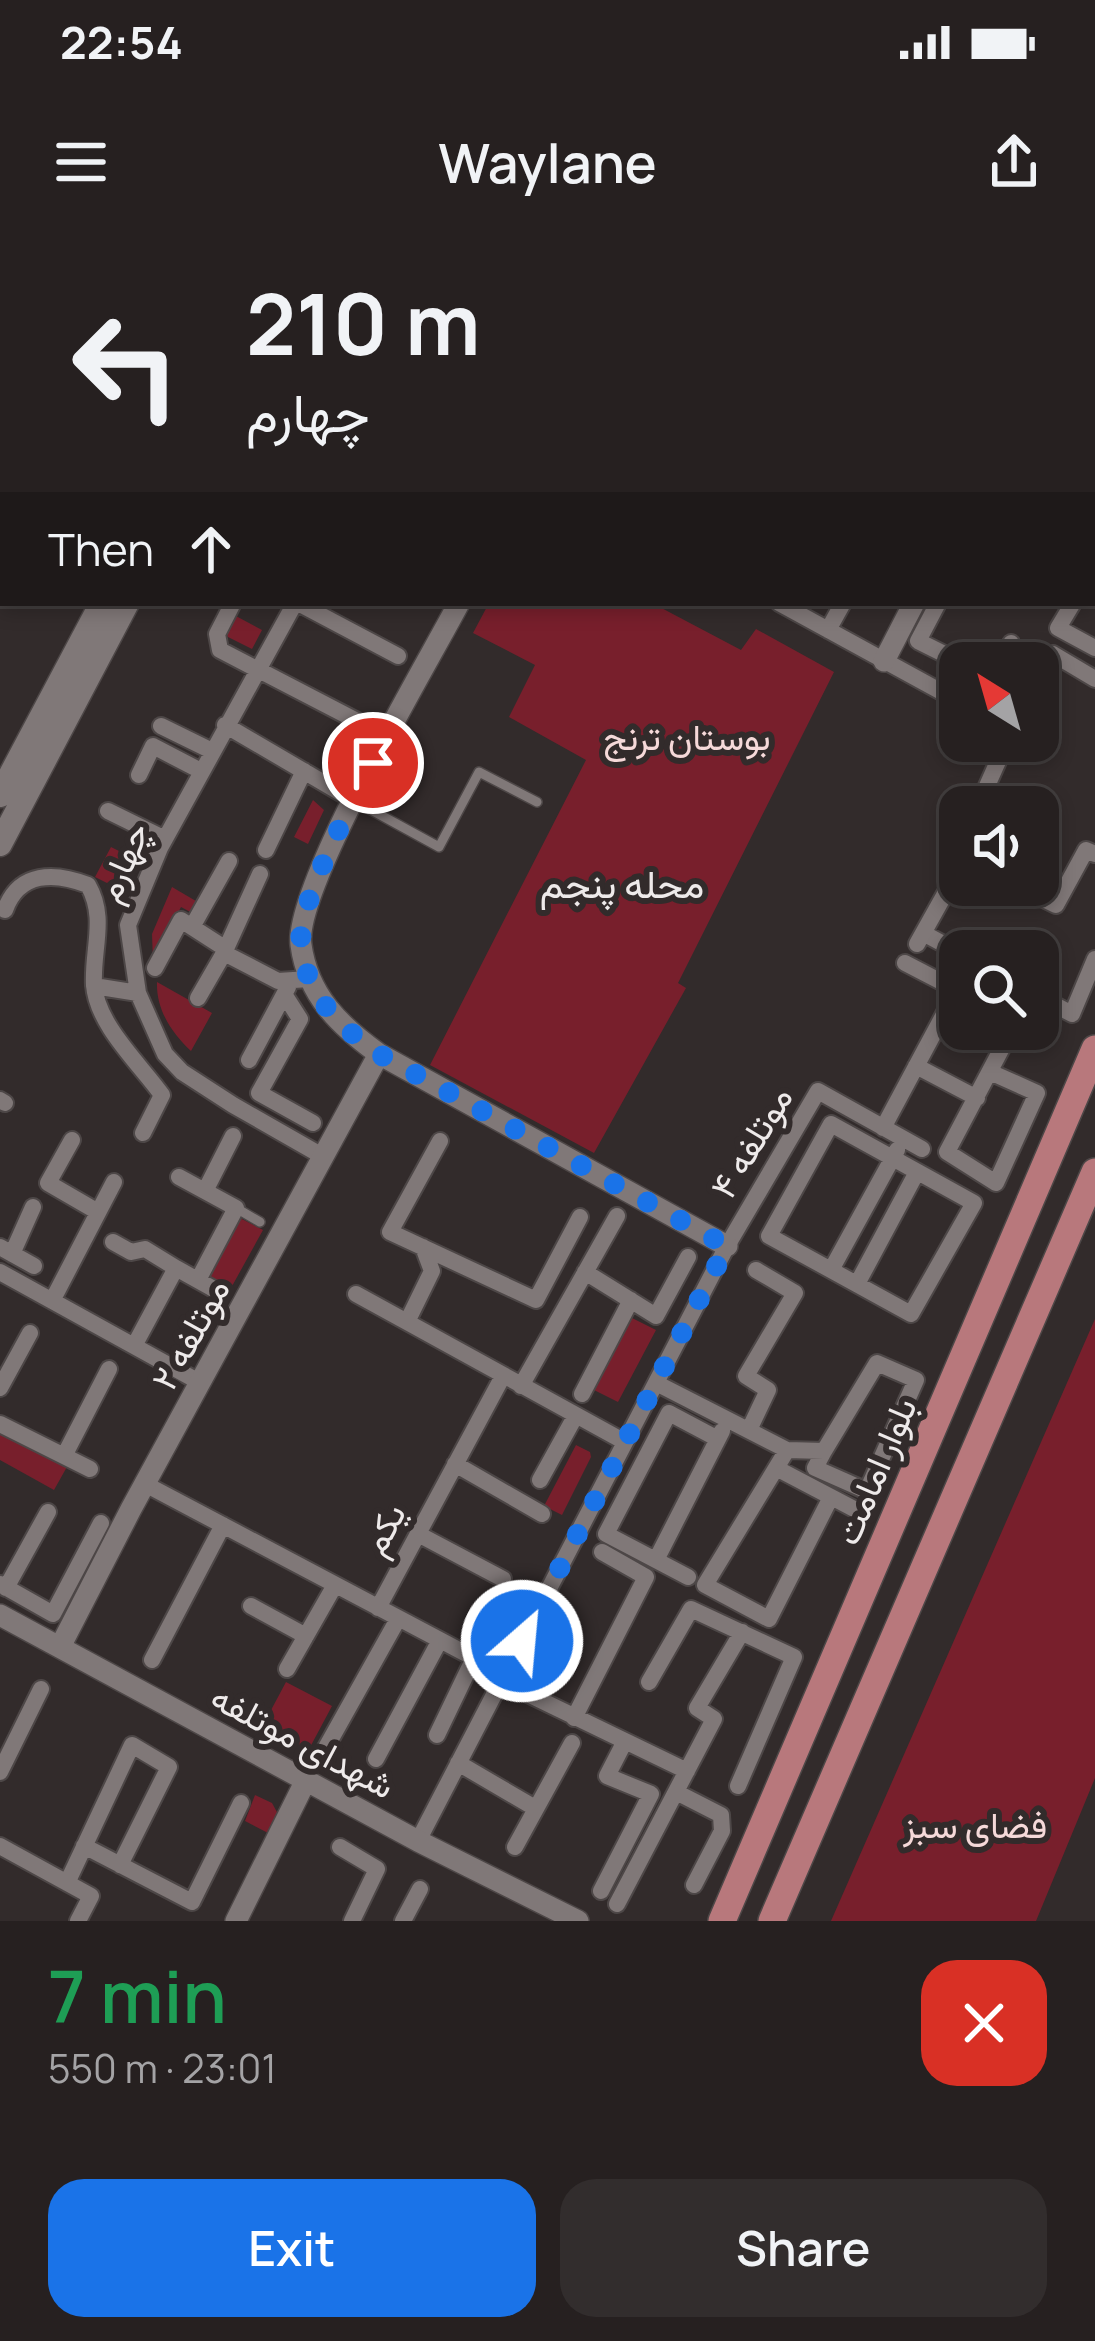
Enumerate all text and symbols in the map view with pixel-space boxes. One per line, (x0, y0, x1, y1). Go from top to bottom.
text: 22:54 (60, 11, 183, 73)
text: Waylane (438, 125, 657, 199)
icon: menu (48, 129, 114, 195)
icon: share (981, 129, 1047, 195)
text: 210 m (246, 265, 480, 380)
icon: left (48, 288, 204, 444)
text: چهارم (246, 374, 370, 448)
icon: ahead (178, 516, 244, 582)
text: Then (48, 518, 154, 580)
north arrow (939, 642, 1059, 762)
map controls (939, 642, 1059, 1050)
pin (322, 712, 424, 814)
park label: بوستان ترنج (603, 712, 771, 763)
icon: arrive (340, 730, 406, 796)
button: sound (939, 786, 1059, 906)
street label: چهارم (83, 814, 161, 910)
district label: محله پنجم (540, 856, 704, 911)
button: search (939, 930, 1059, 1050)
street label: موتلفه ۴ (698, 1076, 803, 1207)
street label: موتلفه ۲ (139, 1269, 240, 1399)
street label: بلوار امامت (822, 1390, 927, 1552)
street label: یکم (349, 1494, 416, 1563)
position arrow (459, 1578, 585, 1704)
street label: شهدای موتلفه (203, 1672, 404, 1810)
park label: فضای سبز (902, 1800, 1047, 1849)
text: 7 min (48, 1946, 227, 2045)
button: close (921, 1960, 1047, 2086)
text: 550 m · 23:01 (48, 2041, 277, 2095)
button: Exit (48, 2179, 536, 2317)
button: Share (560, 2179, 1047, 2317)

